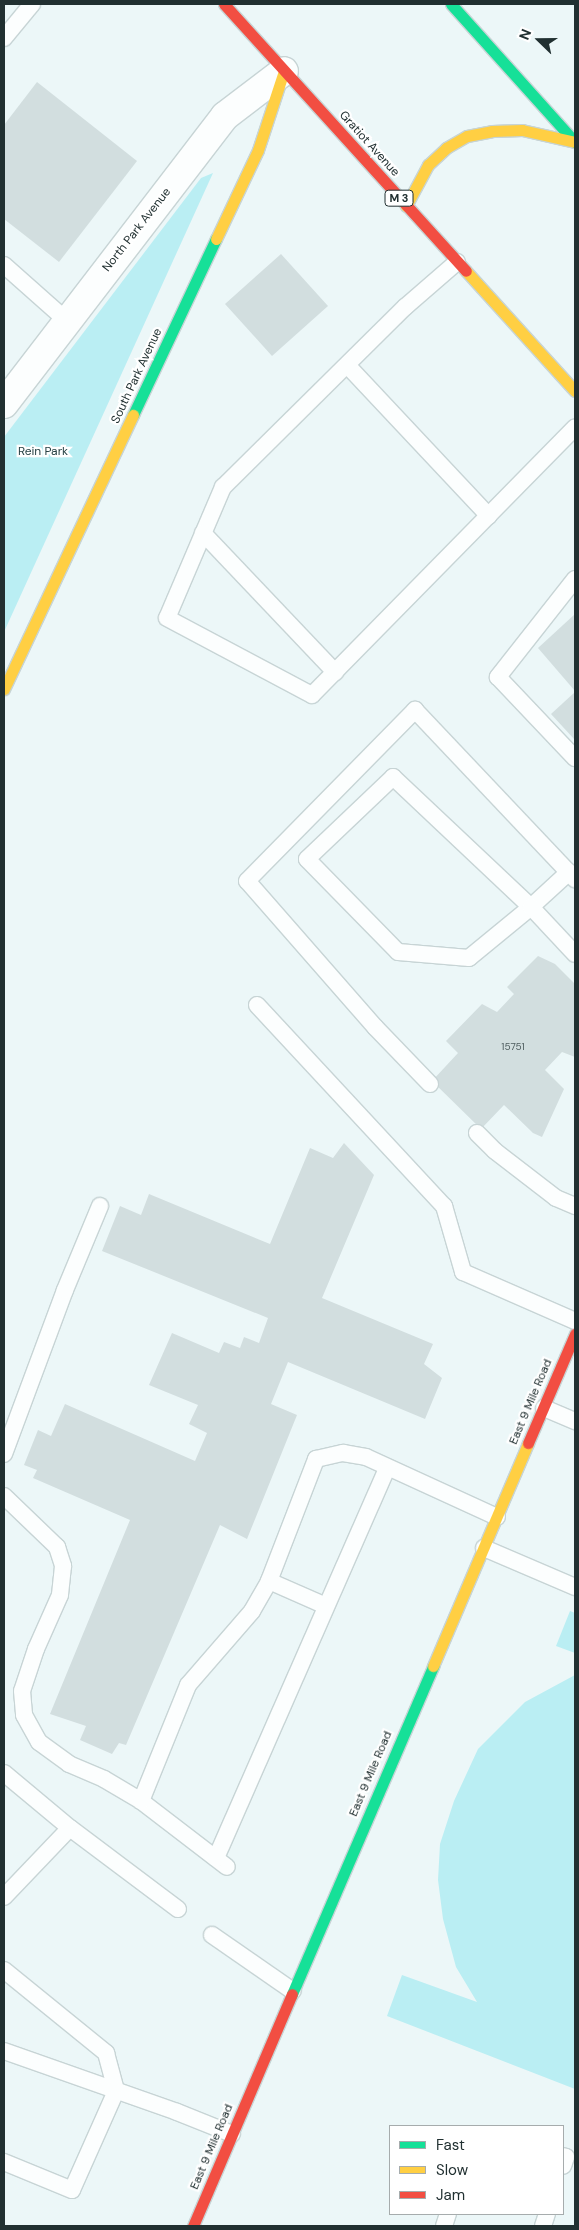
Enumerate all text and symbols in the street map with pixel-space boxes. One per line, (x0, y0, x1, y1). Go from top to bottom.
north arrow (514, 15, 564, 65)
text: N (515, 26, 535, 42)
street label: Gratiot Avenue (336, 108, 402, 180)
street label: North Park Avenue (100, 185, 174, 275)
road number: M 3 (384, 190, 414, 207)
street label: South Park Avenue (109, 326, 165, 426)
park label: Rein Park (18, 445, 68, 459)
house number: 15751 (501, 1041, 525, 1053)
street label: East 9 Mile Road (507, 1357, 555, 1447)
street label: East 9 Mile Road (347, 1729, 395, 1819)
street label: East 9 Mile Road (188, 2102, 236, 2192)
legend (389, 2125, 564, 2215)
text: Fast (436, 2135, 465, 2155)
text: Slow (436, 2160, 468, 2180)
text: Jam (436, 2185, 465, 2205)

